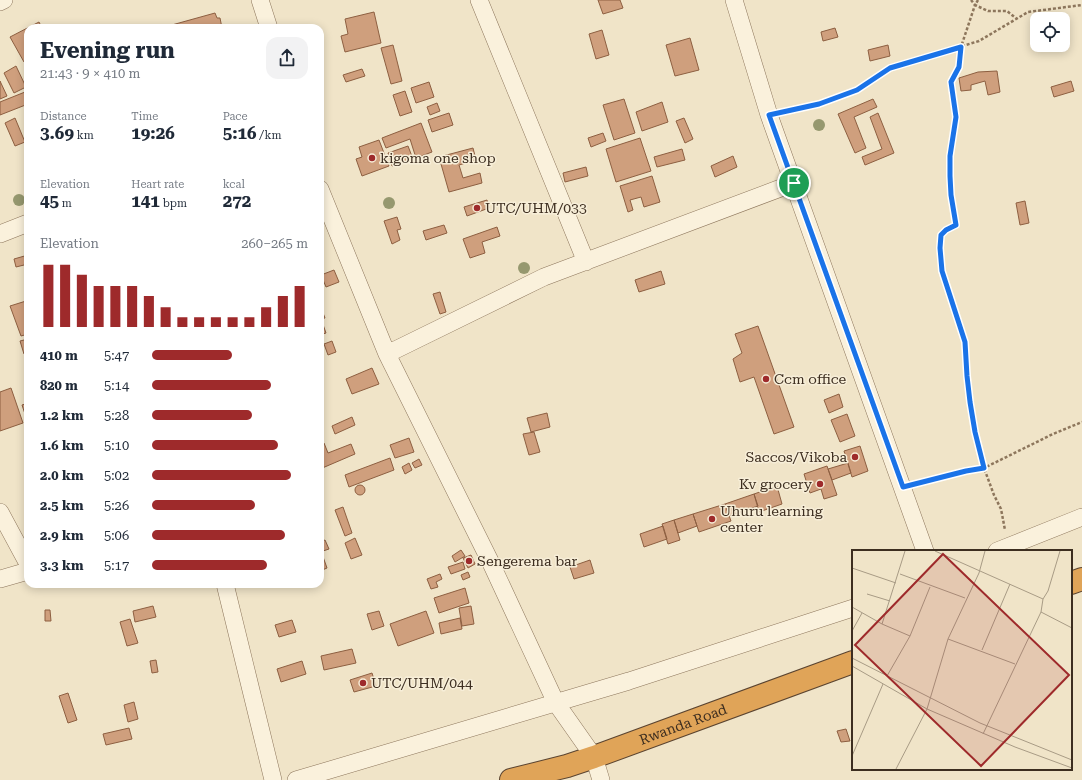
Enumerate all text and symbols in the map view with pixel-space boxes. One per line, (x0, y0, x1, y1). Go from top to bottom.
map controls (1030, 12, 1070, 52)
button: locate (1030, 12, 1070, 52)
button: share (266, 37, 308, 79)
text: Evening run (40, 38, 175, 63)
text: 21:43 · 9 × 410 m (40, 66, 140, 81)
text: Distance (40, 110, 87, 123)
text: Time (131, 110, 158, 123)
text: Pace (223, 110, 247, 123)
text: 3.69 (40, 123, 74, 143)
text: 19:26 (131, 123, 175, 143)
text: 5:16 (223, 123, 257, 143)
text: km (74, 129, 94, 142)
text: /km (257, 129, 282, 142)
place label: kigoma one shop (380, 150, 496, 166)
marker: kigoma one shop (367, 153, 377, 163)
pin (777, 166, 811, 200)
icon: arrive (783, 172, 805, 194)
text: Elevation (40, 178, 90, 191)
text: Heart rate (131, 178, 184, 191)
text: kcal (223, 178, 245, 191)
text: 45 (40, 191, 59, 211)
text: 141 (131, 191, 160, 211)
text: 272 (223, 191, 251, 211)
text: m (59, 197, 72, 210)
text: bpm (160, 197, 187, 210)
place label: UTC/UHM/033 (485, 200, 587, 216)
marker: UTC/UHM/033 (472, 203, 482, 213)
text: Elevation (40, 236, 99, 251)
text: 260–265 m (241, 236, 308, 251)
text: 410 m (40, 348, 78, 363)
text: 5:47 (104, 348, 129, 363)
place label: Ccm office (774, 371, 847, 387)
marker: Ccm office (761, 374, 771, 384)
text: 820 m (40, 378, 78, 393)
text: 5:14 (104, 378, 129, 393)
text: 1.2 km (40, 408, 83, 423)
text: 5:28 (104, 408, 129, 423)
text: 1.6 km (40, 438, 83, 453)
text: 5:10 (104, 438, 129, 453)
place label: Saccos/Vikoba (746, 449, 847, 465)
marker: Saccos/Vikoba (850, 452, 860, 462)
text: 2.0 km (40, 468, 83, 483)
text: 5:02 (104, 468, 129, 483)
place label: Kv grocery (739, 476, 813, 492)
marker: Kv grocery (815, 479, 825, 489)
text: 2.5 km (40, 498, 83, 513)
text: 5:26 (104, 498, 129, 513)
place label: Uhuru learning center (720, 503, 823, 535)
marker: Uhuru learning center (707, 514, 717, 524)
text: 2.9 km (40, 528, 83, 543)
text: 5:06 (104, 528, 129, 543)
inset map (852, 550, 1072, 770)
place label: Sengerema bar (477, 553, 578, 569)
marker: Sengerema bar (464, 556, 474, 566)
text: 3.3 km (40, 558, 83, 573)
text: 5:17 (104, 558, 129, 573)
place label: UTC/UHM/044 (371, 675, 473, 691)
marker: UTC/UHM/044 (358, 678, 368, 688)
street label: Rwanda Road (637, 701, 729, 748)

